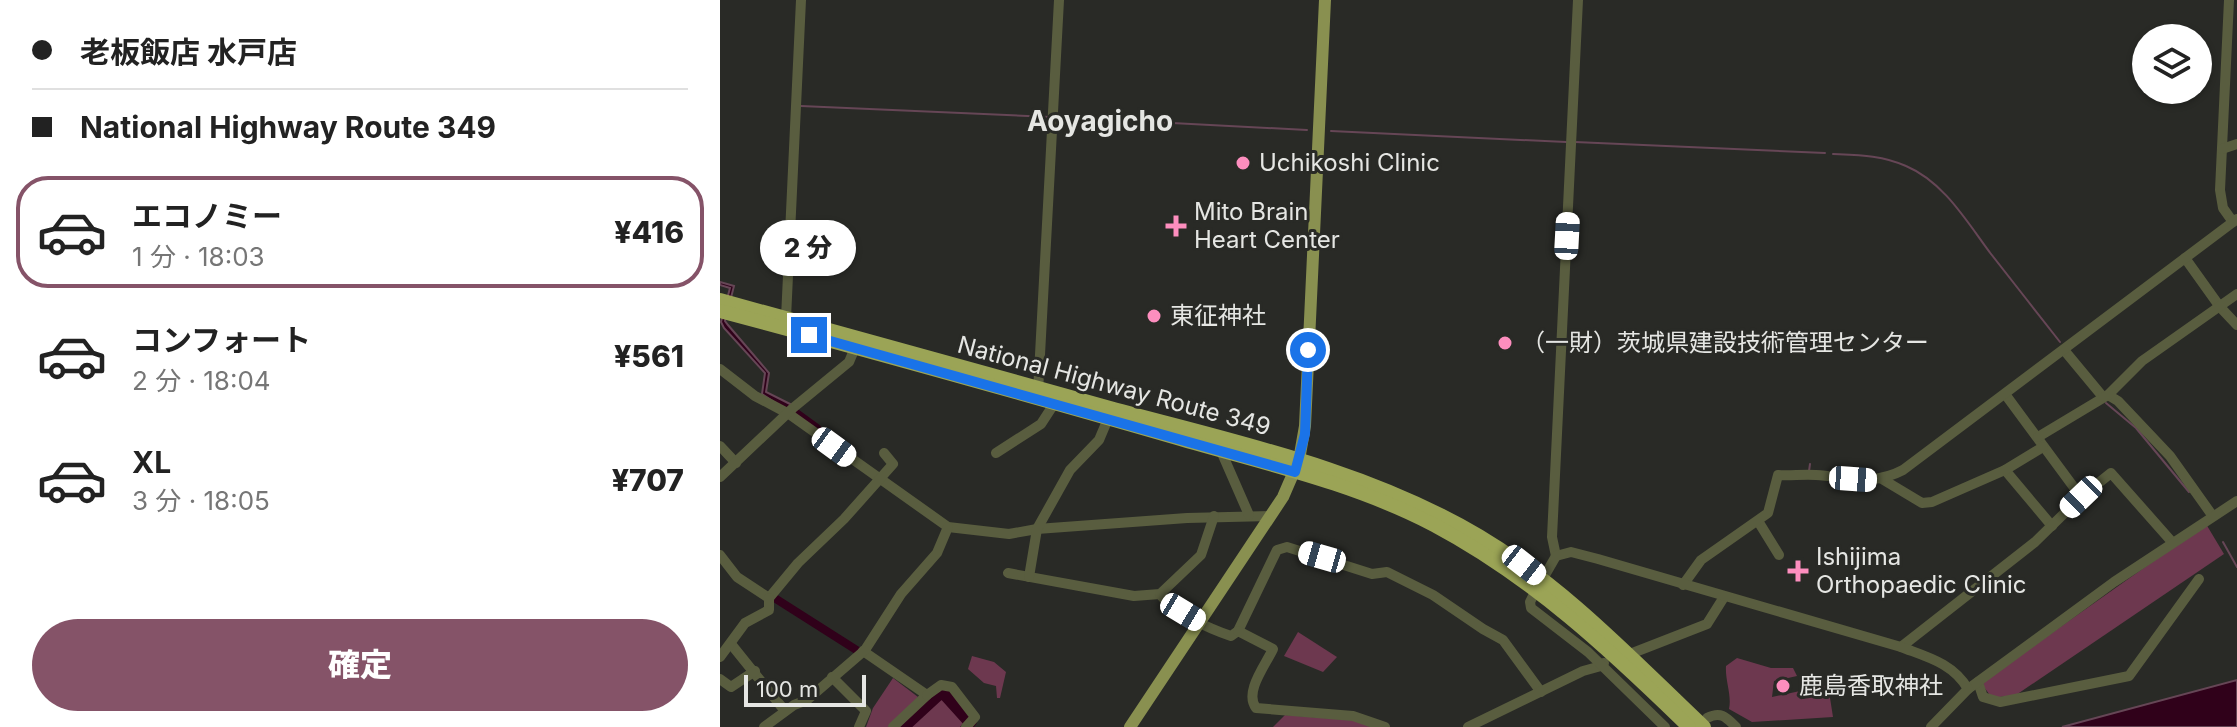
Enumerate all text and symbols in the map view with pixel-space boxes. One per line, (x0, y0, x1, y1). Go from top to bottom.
map controls (2132, 24, 2212, 104)
button: layers (2132, 24, 2212, 104)
text: 老板飯店 水戸店 (80, 34, 297, 70)
district label: Aoyagicho (1027, 104, 1173, 138)
text: National Highway Route 349 (80, 109, 496, 145)
place label: Uchikoshi Clinic (1259, 148, 1440, 177)
marker: Uchikoshi Clinic (1234, 154, 1252, 172)
icon: car (36, 196, 108, 268)
place label: Mito Brain Heart Center (1194, 197, 1340, 254)
text: エコノミー (132, 198, 282, 234)
car (1554, 211, 1580, 261)
text: ¥416 (614, 214, 684, 250)
marker: Mito Brain Heart Center (1165, 215, 1187, 237)
callout: 2 分 (761, 219, 857, 275)
text: 2 分 (784, 232, 832, 263)
text: 1 分 · 18:03 (132, 241, 265, 272)
place label: 東征神社 (1170, 301, 1266, 330)
marker: 東征神社 (1145, 307, 1163, 325)
route end (791, 317, 827, 353)
icon: car (36, 320, 108, 392)
text: コンフォート (132, 322, 311, 358)
place label: （一財）茨城県建設技術管理センター (1521, 328, 1929, 357)
street label: National Highway Route 349 (955, 330, 1274, 441)
route start (1290, 332, 1326, 368)
marker: （一財）茨城県建設技術管理センター (1496, 334, 1514, 352)
text: ¥561 (614, 338, 684, 374)
text: 2 分 · 18:04 (132, 365, 271, 396)
car (808, 423, 860, 471)
icon: car (36, 444, 108, 516)
text: XL (132, 444, 171, 480)
text: ¥707 (612, 462, 684, 498)
car (1828, 465, 1878, 493)
car (2055, 472, 2107, 522)
text: 3 分 · 18:05 (132, 485, 270, 516)
car (1296, 539, 1348, 575)
car (1498, 541, 1550, 589)
place label: Ishijima Orthopaedic Clinic (1816, 542, 2026, 599)
marker: Ishijima Orthopaedic Clinic (1787, 560, 1809, 582)
car (1156, 589, 1210, 635)
button: 確定 (32, 619, 688, 711)
scale bar (744, 671, 866, 707)
place label: 鹿島香取神社 (1799, 671, 1943, 700)
text: 100 m (756, 676, 818, 702)
marker: 鹿島香取神社 (1774, 677, 1792, 695)

